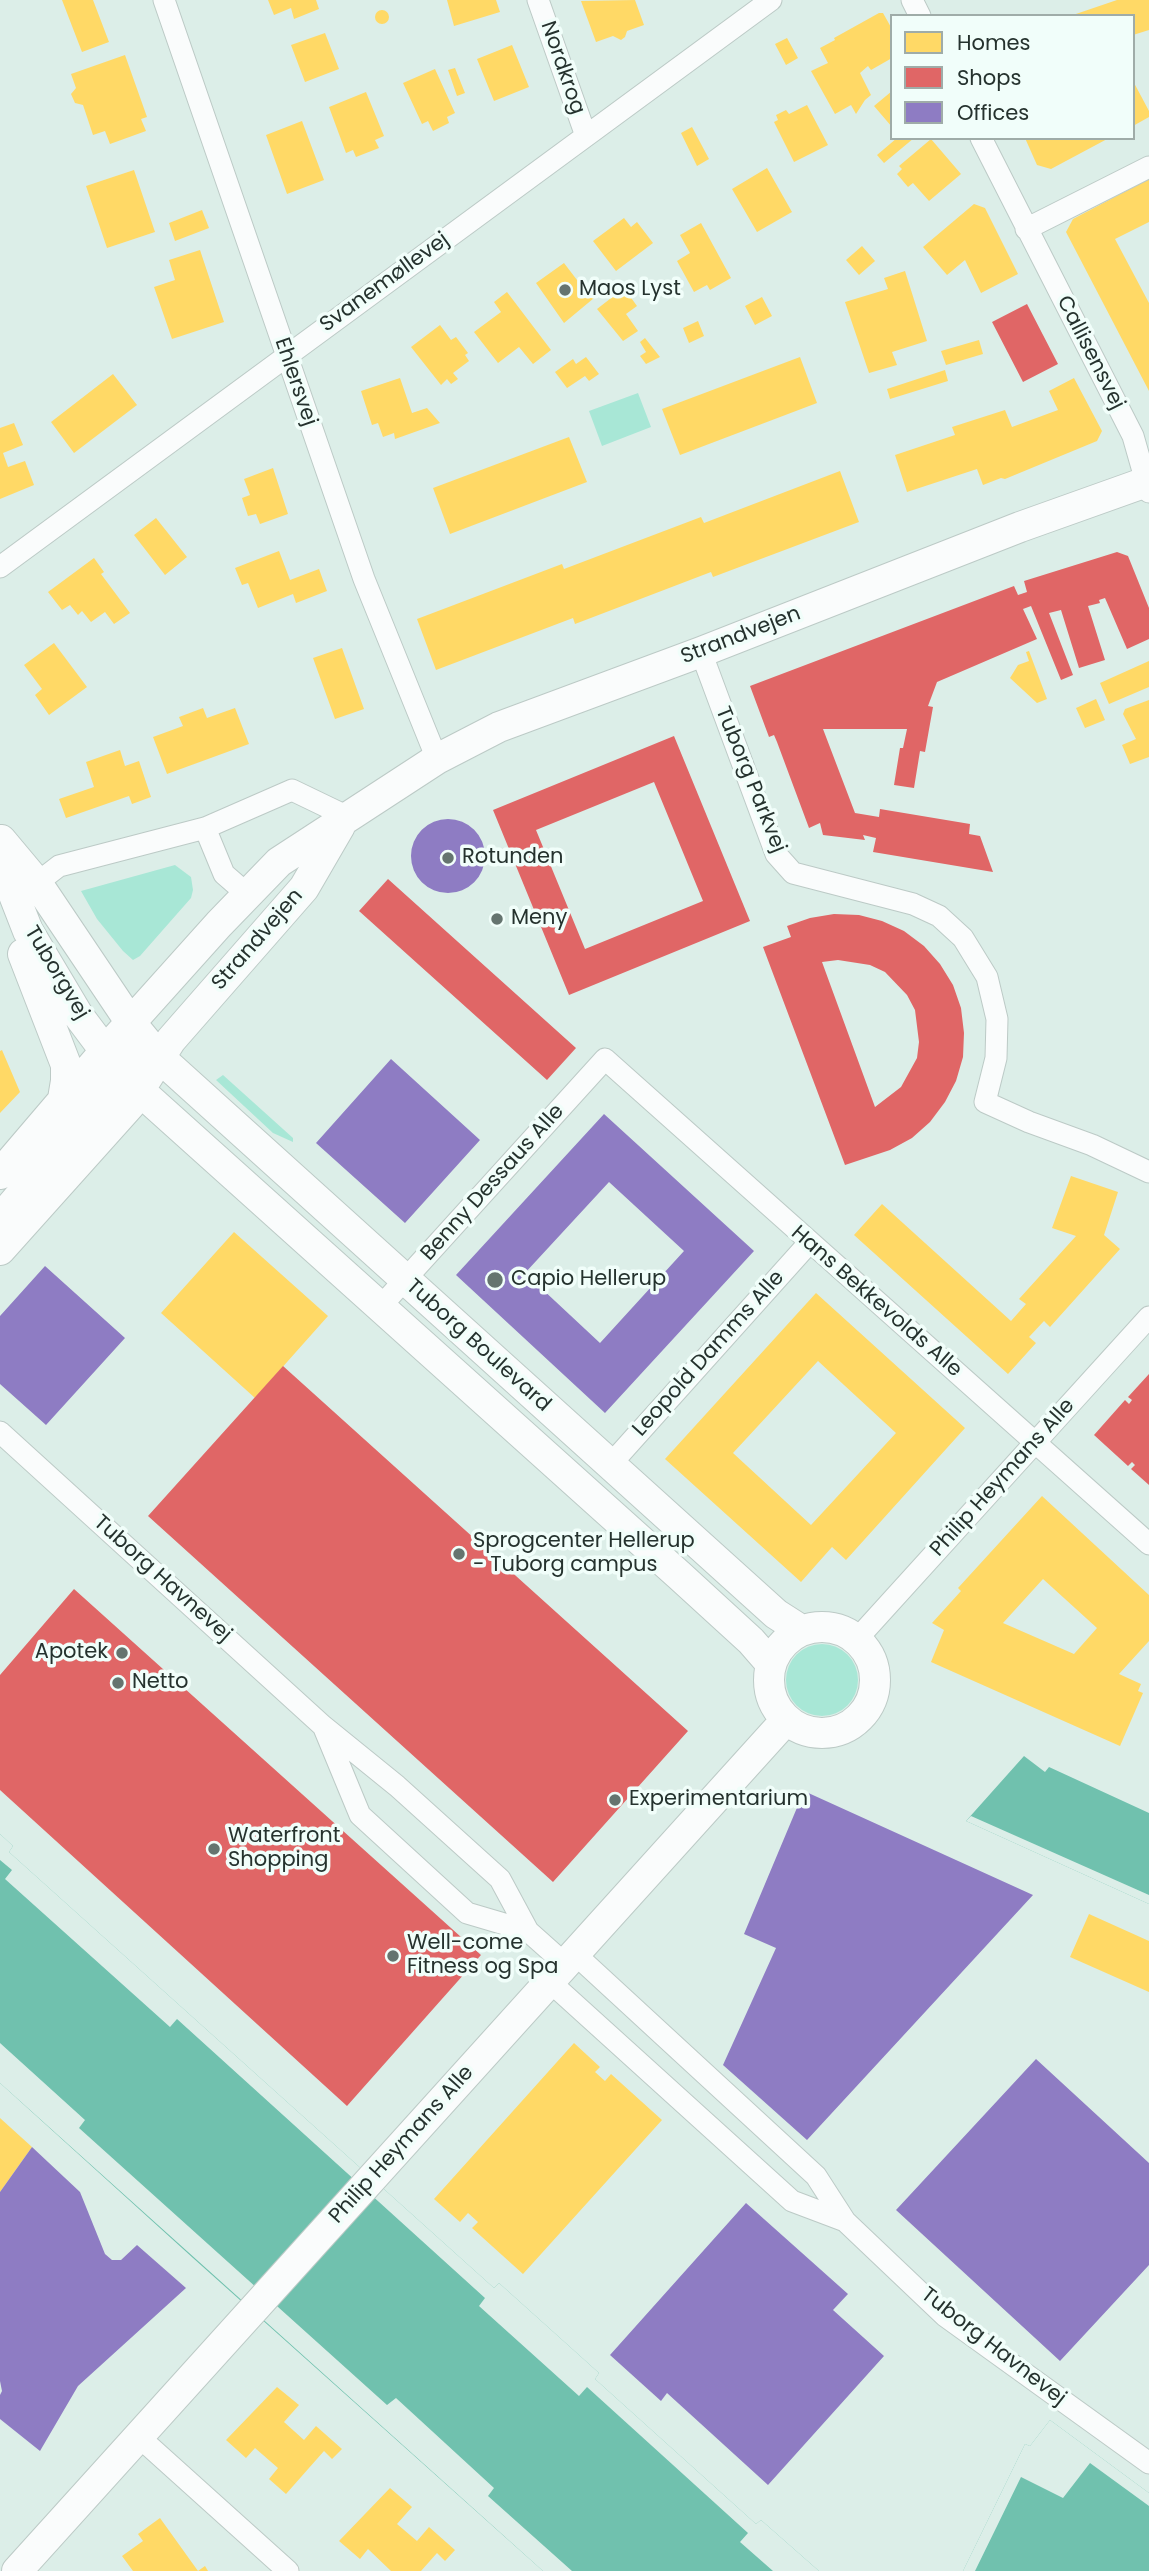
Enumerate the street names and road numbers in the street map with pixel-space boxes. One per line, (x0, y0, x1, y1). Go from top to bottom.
street label: Nordkrog (534, 18, 590, 118)
street label: Svanemøllevej (316, 228, 454, 338)
street label: Callisensvej (1051, 292, 1129, 414)
street label: Ehlersvej (268, 335, 322, 429)
street label: Strandvejen (678, 602, 804, 670)
street label: Tuborg Parkvej (709, 703, 791, 857)
street label: Strandvejen (207, 884, 309, 996)
street label: Tuborgvej (18, 922, 94, 1024)
street label: Benny Dessaus Alle (416, 1100, 570, 1266)
street label: Hans Bekkevolds Alle (785, 1221, 967, 1383)
street label: Leopold Damms Alle (628, 1266, 790, 1442)
street label: Tuborg Boulevard (400, 1274, 556, 1418)
street label: Philip Heymans Alle (926, 1394, 1080, 1562)
street label: Tuborg Havnevej (88, 1510, 236, 1648)
street label: Philip Heymans Alle (325, 2061, 479, 2229)
street label: Tuborg Havnevej (915, 2283, 1071, 2411)

